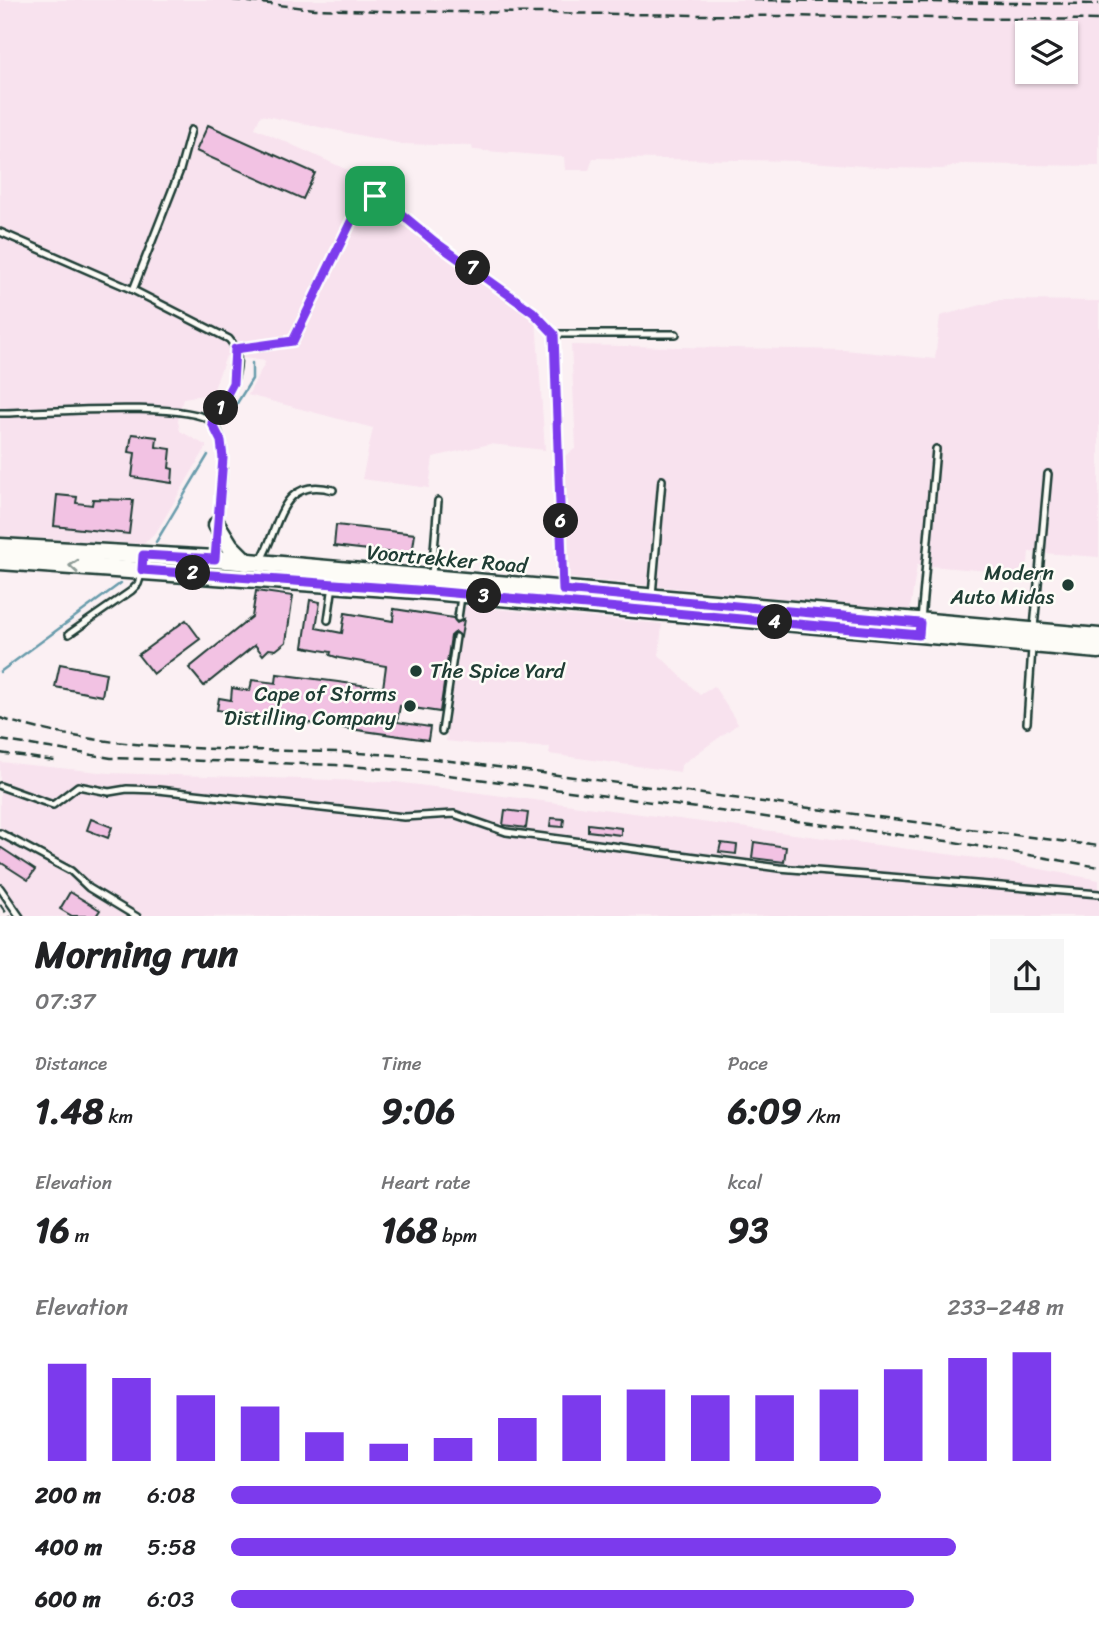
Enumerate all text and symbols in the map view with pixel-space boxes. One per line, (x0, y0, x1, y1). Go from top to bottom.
map controls (1015, 21, 1078, 84)
button: layers (1015, 21, 1078, 84)
pin (345, 166, 405, 226)
icon: arrive (356, 177, 394, 215)
pin: 7 (456, 250, 490, 286)
text: 7 (467, 251, 478, 284)
pin: 1 (204, 390, 238, 426)
text: 1 (216, 391, 225, 424)
pin: 6 (544, 504, 578, 538)
text: 6 (555, 504, 566, 537)
street label: Voortrekker Road (365, 533, 531, 585)
place label: Modern Auto Midas (950, 554, 1054, 616)
pin: 2 (176, 556, 210, 590)
text: 2 (187, 556, 198, 589)
one-way arrow (68, 559, 79, 574)
marker: Modern Auto Midas (1060, 577, 1076, 593)
pin: 3 (466, 578, 502, 614)
text: 3 (478, 579, 489, 612)
pin: 4 (758, 604, 792, 640)
text: 4 (769, 605, 780, 638)
place label: The Spice Yard (430, 652, 567, 690)
marker: The Spice Yard (408, 663, 424, 679)
place label: Cape of Storms Distilling Company (224, 675, 396, 737)
marker: Cape of Storms Distilling Company (402, 698, 418, 714)
text: Morning run (35, 921, 238, 988)
button: share (990, 939, 1064, 1013)
text: 07:37 (35, 981, 95, 1022)
text: Distance (35, 1047, 107, 1080)
text: Time (381, 1047, 422, 1080)
text: Pace (728, 1047, 768, 1080)
text: 1.48 (35, 1080, 104, 1142)
text: 9:06 (381, 1080, 455, 1142)
text: 6:09 (728, 1080, 802, 1142)
text: km (104, 1100, 133, 1133)
text: /km (802, 1100, 841, 1133)
text: Elevation (35, 1166, 112, 1199)
text: Heart rate (381, 1166, 471, 1199)
text: kcal (728, 1166, 762, 1199)
text: 16 (35, 1199, 70, 1261)
text: 168 (381, 1199, 437, 1261)
text: 93 (728, 1199, 768, 1261)
text: m (70, 1219, 89, 1252)
text: bpm (437, 1219, 477, 1252)
text: Elevation (35, 1287, 128, 1328)
text: 233–248 m (947, 1287, 1064, 1328)
text: 200 m (35, 1475, 101, 1516)
text: 6:08 (147, 1475, 195, 1516)
text: 400 m (35, 1527, 102, 1568)
text: 5:58 (147, 1527, 196, 1568)
text: 600 m (35, 1579, 101, 1620)
text: 6:03 (147, 1579, 194, 1620)

